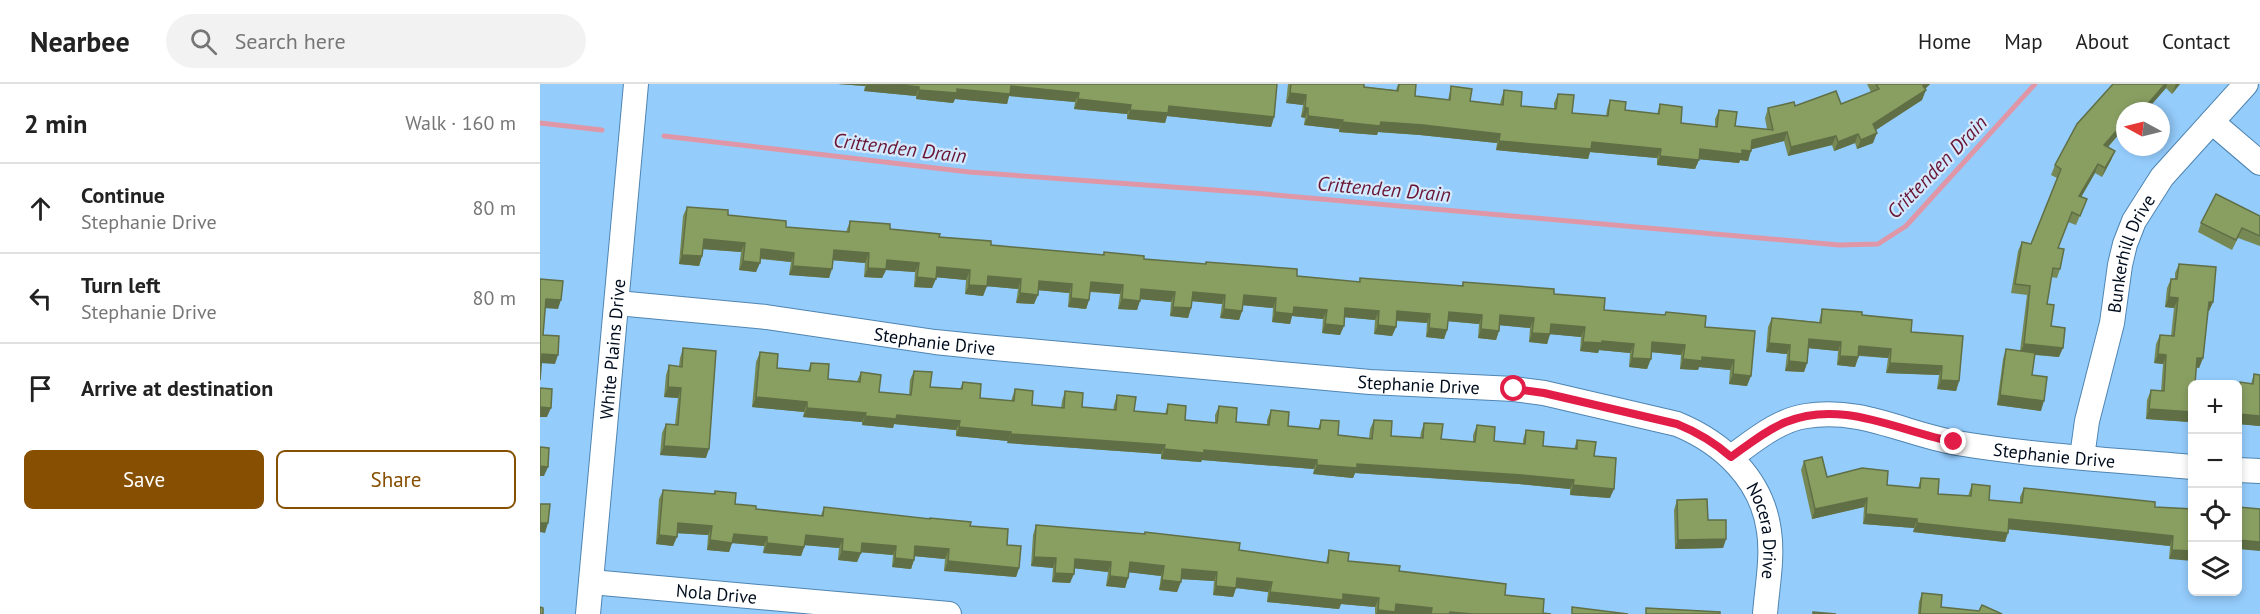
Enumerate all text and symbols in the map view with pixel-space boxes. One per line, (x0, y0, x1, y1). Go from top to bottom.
search box (166, 14, 586, 68)
text: Nearbee (30, 23, 130, 60)
icon: search (187, 25, 220, 58)
text: Search here (235, 27, 346, 55)
text: Home (1918, 28, 1971, 55)
text: Map (2004, 28, 2043, 55)
text: About (2076, 28, 2129, 55)
text: Contact (2162, 28, 2230, 55)
north arrow (2116, 102, 2170, 156)
text: 2 min (24, 107, 87, 140)
text: Walk · 160 m (405, 110, 516, 136)
water label: Crittenden Drain (1881, 110, 1993, 224)
water label: Crittenden Drain (832, 127, 968, 169)
water label: Crittenden Drain (1316, 170, 1452, 208)
text: Continue (81, 181, 165, 209)
street label: Bunkerhill Drive (2102, 190, 2160, 314)
icon: ahead (24, 192, 57, 225)
text: 80 m (473, 195, 516, 221)
text: Stephanie Drive (81, 209, 217, 235)
text: Turn left (81, 271, 161, 299)
street label: White Plains Drive (594, 278, 630, 420)
icon: left (24, 282, 57, 315)
text: 80 m (473, 285, 516, 311)
text: Stephanie Drive (81, 299, 217, 325)
street label: Stephanie Drive (872, 322, 996, 359)
street label: Stephanie Drive (1357, 369, 1480, 399)
icon: arrive (24, 372, 57, 405)
text: Arrive at destination (81, 374, 273, 402)
route start (1500, 375, 1526, 401)
map controls (2188, 380, 2242, 596)
button: + (2188, 380, 2242, 434)
route end (1940, 428, 1966, 454)
button: − (2188, 434, 2242, 488)
street label: Stephanie Drive (1992, 437, 2116, 472)
button: Save (24, 450, 264, 509)
button: Share (276, 450, 516, 509)
street label: Nocera Drive (1742, 478, 1782, 580)
button: locate (2188, 488, 2242, 542)
button: layers (2188, 542, 2242, 596)
street label: Nola Drive (675, 578, 758, 608)

